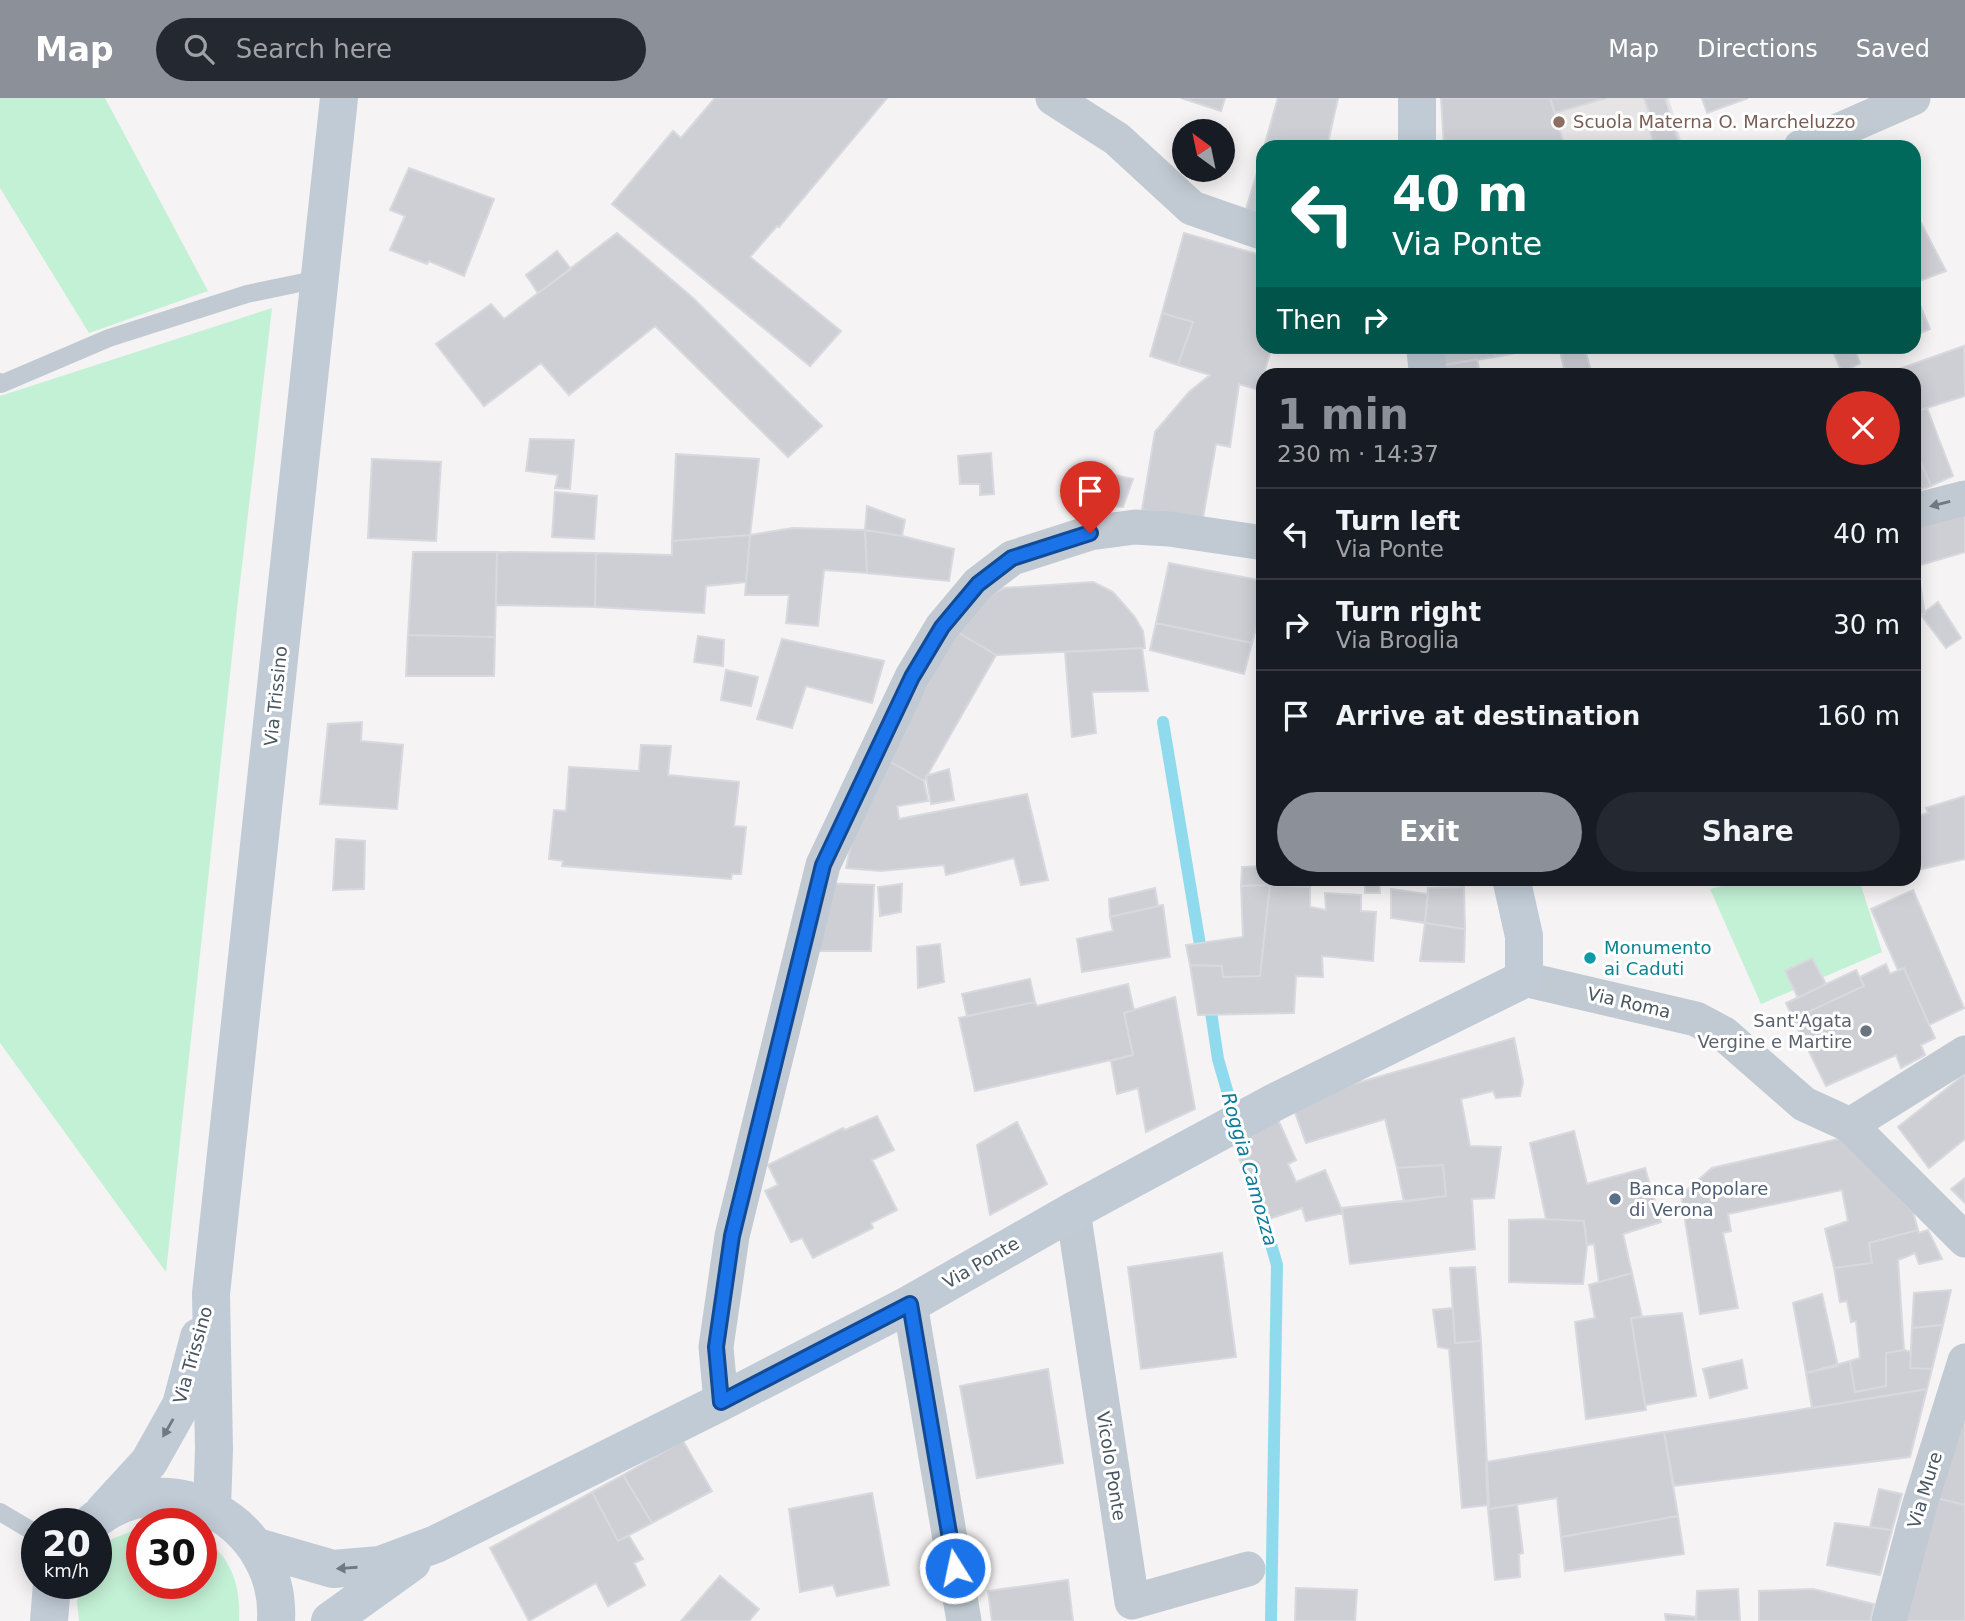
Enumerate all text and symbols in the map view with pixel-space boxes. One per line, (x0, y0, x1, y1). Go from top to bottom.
search box (156, 18, 646, 81)
text: Map (35, 30, 114, 69)
icon: search (180, 30, 218, 68)
text: Search here (236, 34, 392, 64)
text: Map (1608, 35, 1659, 63)
text: Directions (1697, 35, 1818, 63)
text: Saved (1856, 35, 1930, 63)
place label: Scuola Materna O. Marcheluzzo (1573, 111, 1856, 132)
marker: Scuola Materna O. Marcheluzzo (1551, 114, 1567, 130)
north arrow (1172, 119, 1236, 182)
map controls (1172, 119, 1235, 182)
text: 40 m (1392, 166, 1528, 223)
icon: left (1277, 168, 1368, 259)
text: Via Ponte (1392, 225, 1542, 263)
icon: right (1356, 301, 1394, 339)
text: Then (1277, 305, 1342, 335)
text: 1 min (1277, 390, 1409, 439)
button: close (1826, 391, 1900, 465)
text: 230 m · 14:37 (1277, 441, 1439, 467)
pin (1060, 461, 1120, 533)
icon: arrive (1071, 472, 1109, 510)
one-way arrow (1929, 499, 1951, 510)
text: Turn left (1336, 506, 1460, 536)
icon: left (1277, 515, 1315, 553)
text: 40 m (1833, 519, 1900, 549)
text: Via Ponte (1336, 536, 1444, 562)
text: Turn right (1336, 597, 1481, 627)
icon: right (1277, 606, 1315, 644)
text: 30 m (1833, 610, 1900, 640)
text: Via Broglia (1336, 627, 1459, 653)
street label: Via Trissino (260, 645, 291, 747)
icon: arrive (1277, 697, 1315, 735)
text: Arrive at destination (1336, 701, 1640, 731)
text: 160 m (1817, 701, 1900, 731)
button: Exit (1277, 792, 1582, 872)
button: Share (1596, 792, 1900, 872)
place label: Monumento ai Caduti (1604, 937, 1711, 979)
marker: Monumento ai Caduti (1582, 950, 1598, 966)
street label: Via Roma (1585, 983, 1673, 1022)
place label: Sant'Agata Vergine e Martire (1697, 1010, 1852, 1052)
marker: Sant'Agata Vergine e Martire (1858, 1023, 1874, 1039)
water label: Roggia Camozza (1218, 1090, 1282, 1248)
place label: Banca Popolare di Verona (1629, 1178, 1768, 1220)
marker: Banca Popolare di Verona (1607, 1191, 1623, 1207)
street label: Via Ponte (939, 1232, 1023, 1293)
street label: Via Trissino (169, 1304, 216, 1406)
street label: Vicolo Ponte (1092, 1410, 1130, 1522)
one-way arrow (162, 1419, 174, 1438)
street label: Via Mure (1903, 1449, 1946, 1531)
speed limit sign: 30 (126, 1508, 217, 1599)
text: 20 (42, 1524, 91, 1564)
position arrow (918, 1531, 992, 1605)
text: km/h (44, 1560, 89, 1581)
one-way arrow (336, 1563, 358, 1574)

